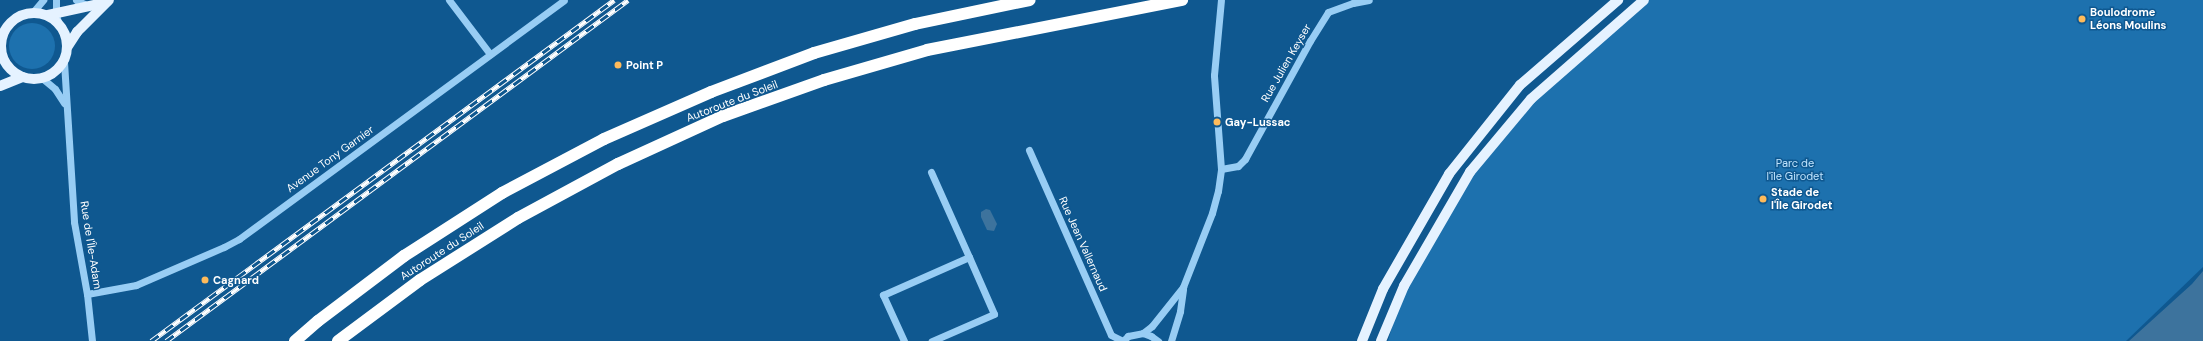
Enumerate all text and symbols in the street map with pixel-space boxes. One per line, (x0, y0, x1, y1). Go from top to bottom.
place label: Boulodrome Léons Moulins (2090, 6, 2166, 32)
marker: Boulodrome Léons Moulins (2077, 14, 2087, 24)
street label: Rue Julien Keyser (1258, 22, 1314, 104)
place label: Point P (626, 58, 663, 72)
marker: Point P (613, 60, 623, 70)
street label: Autoroute du Soleil (684, 77, 780, 125)
place label: Gay-Lussac (1225, 115, 1291, 129)
marker: Gay-Lussac (1212, 117, 1222, 127)
street label: Avenue Tony Garnier (284, 123, 376, 195)
park label: Parc de l'île Girodet (1767, 157, 1823, 183)
place label: Stade de l'Île Girodet (1771, 186, 1832, 212)
marker: Stade de l'Île Girodet (1758, 194, 1768, 204)
street label: Rue Jean Vallernaud (1056, 195, 1110, 293)
street label: Rue de l'Île-Adam (78, 200, 104, 290)
street label: Autoroute du Soleil (398, 219, 486, 283)
place label: Cagnard (213, 273, 259, 287)
marker: Cagnard (200, 275, 210, 285)

